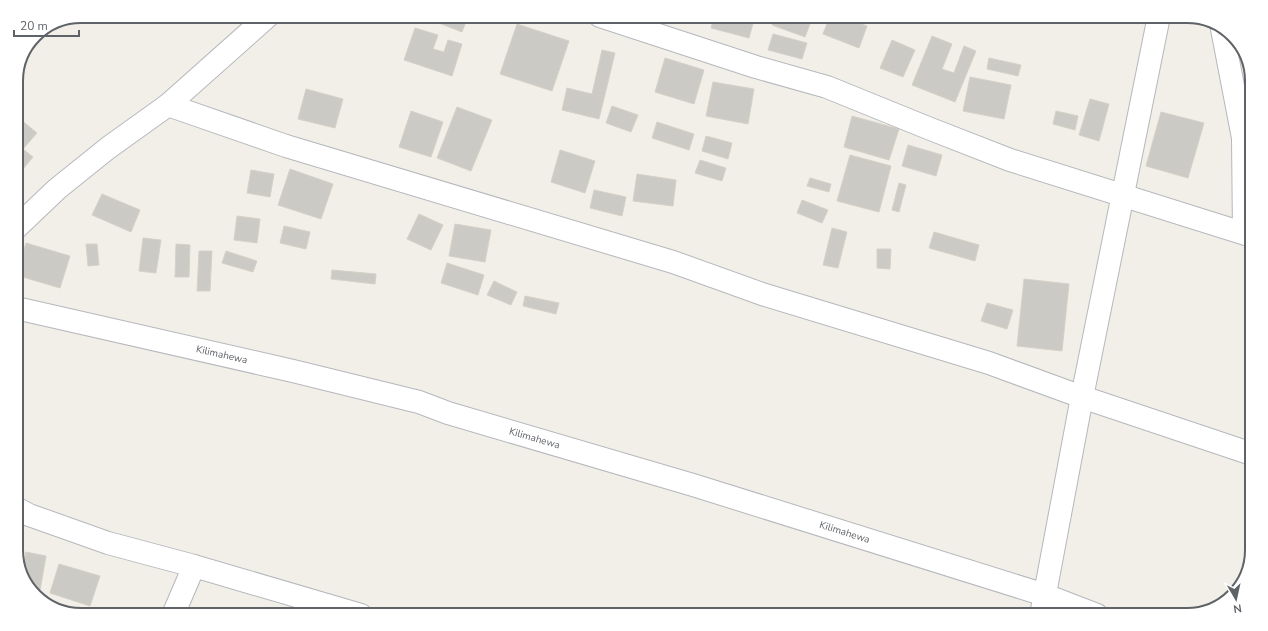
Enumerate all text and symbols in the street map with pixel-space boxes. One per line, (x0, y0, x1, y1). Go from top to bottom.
scale bar (14, 12, 79, 38)
text: 20 m (20, 18, 48, 34)
street label: Kilimahewa (195, 342, 249, 367)
street label: Kilimahewa (507, 424, 562, 453)
street label: Kilimahewa (818, 518, 872, 547)
north arrow (1216, 579, 1256, 619)
text: N (1232, 600, 1243, 616)

